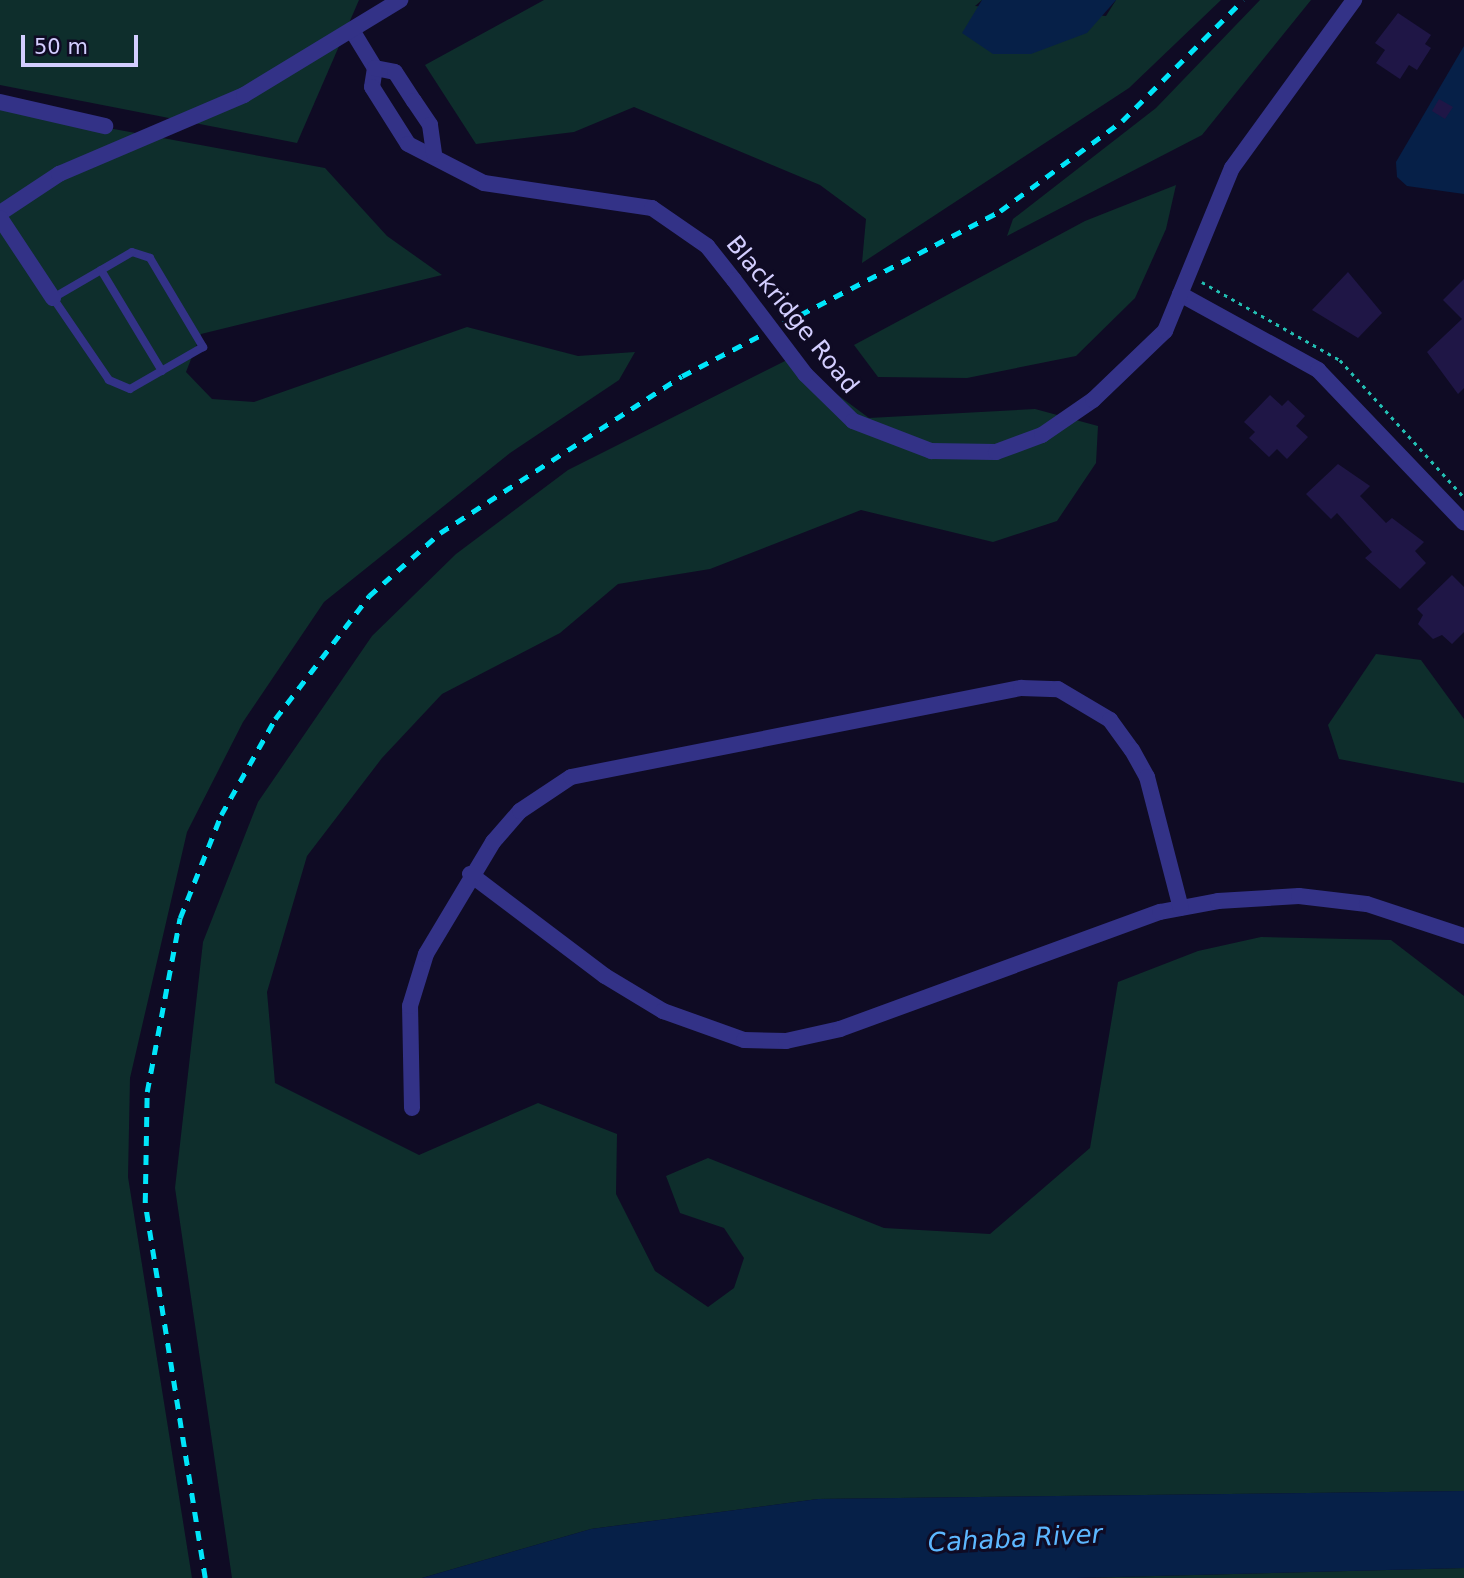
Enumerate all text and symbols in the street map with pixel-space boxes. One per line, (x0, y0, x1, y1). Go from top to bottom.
scale bar (24, 21, 142, 65)
text: 50 m (34, 35, 88, 59)
street label: Blackridge Road (720, 230, 864, 400)
water label: Cahaba River (927, 1519, 1103, 1559)

